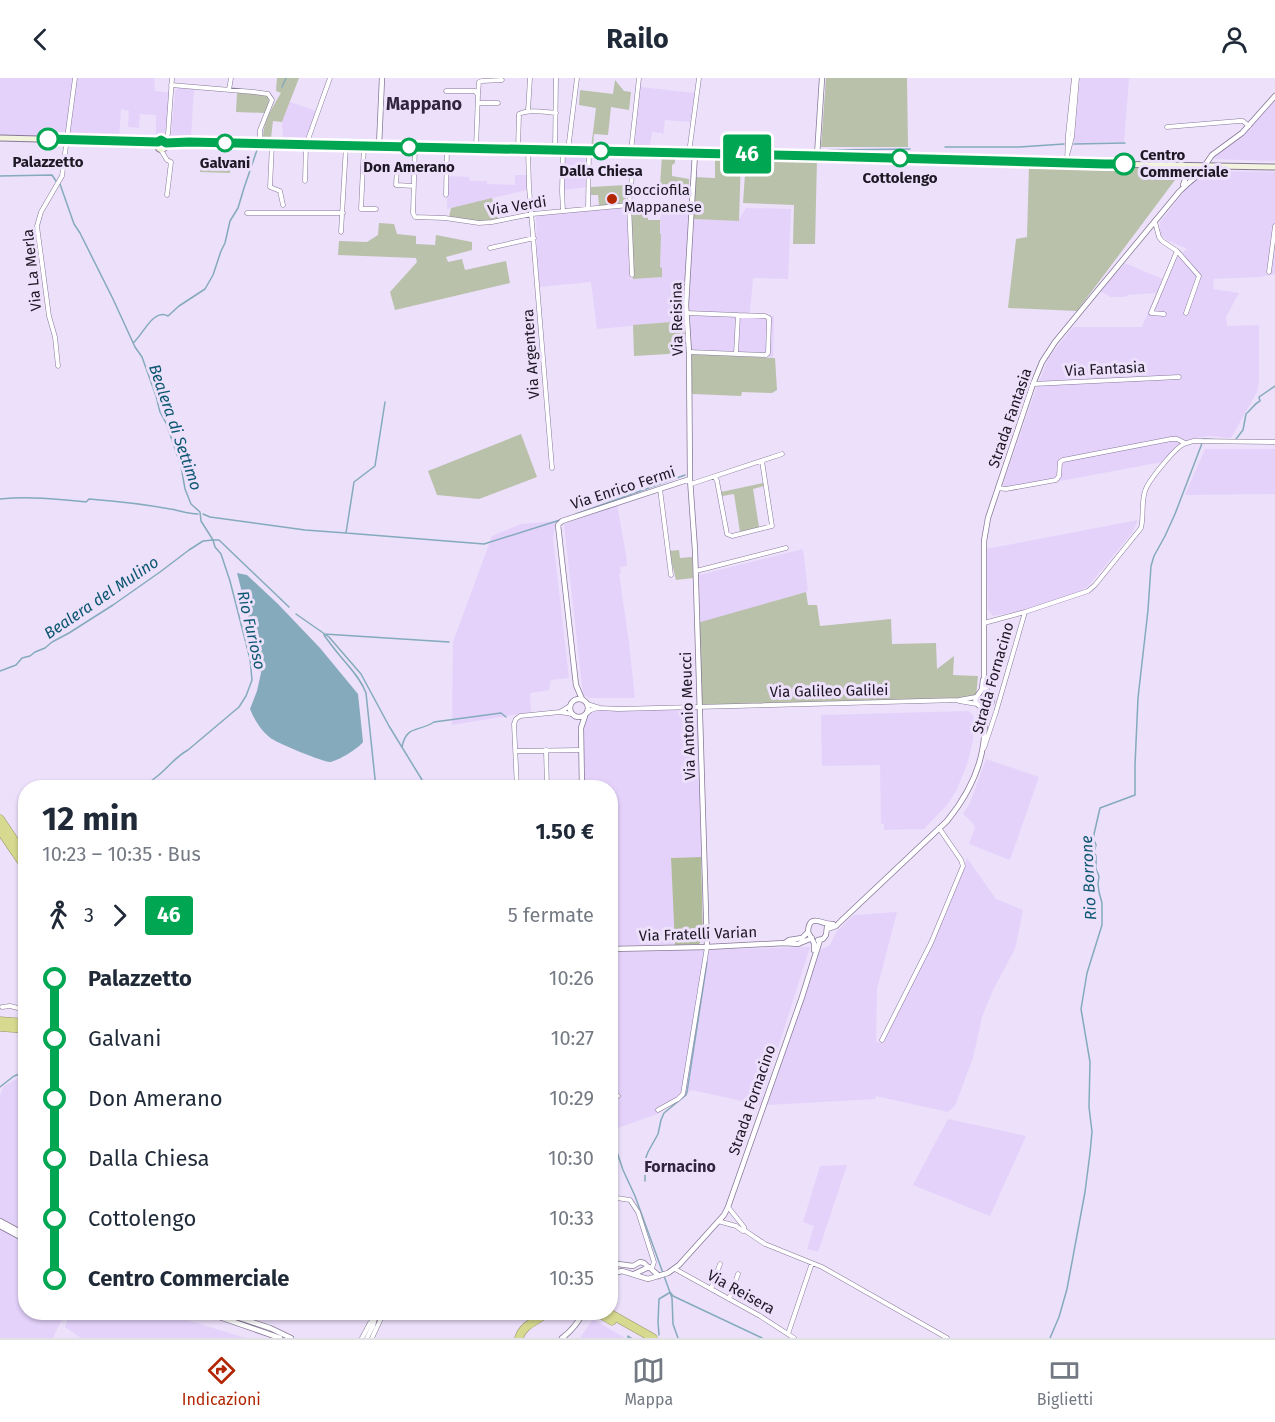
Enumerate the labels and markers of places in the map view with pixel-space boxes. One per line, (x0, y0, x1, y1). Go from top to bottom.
marker: Palazzetto (37, 128, 59, 150)
marker: Galvani (216, 134, 234, 152)
marker: Don Amerano (400, 138, 418, 156)
marker: Dalla Chiesa (592, 142, 610, 160)
place label: Centro Commerciale (1140, 146, 1228, 181)
marker: Cottolengo (891, 149, 909, 167)
place label: Palazzetto (13, 153, 84, 171)
marker: Centro Commerciale (1113, 153, 1135, 175)
place label: Galvani (200, 154, 250, 172)
place label: Don Amerano (363, 158, 455, 176)
place label: Dalla Chiesa (559, 162, 643, 180)
place label: Cottolengo (862, 169, 938, 187)
place label: Bocciofila Mappanese (624, 181, 702, 216)
marker: Bocciofila Mappanese (605, 192, 619, 206)

